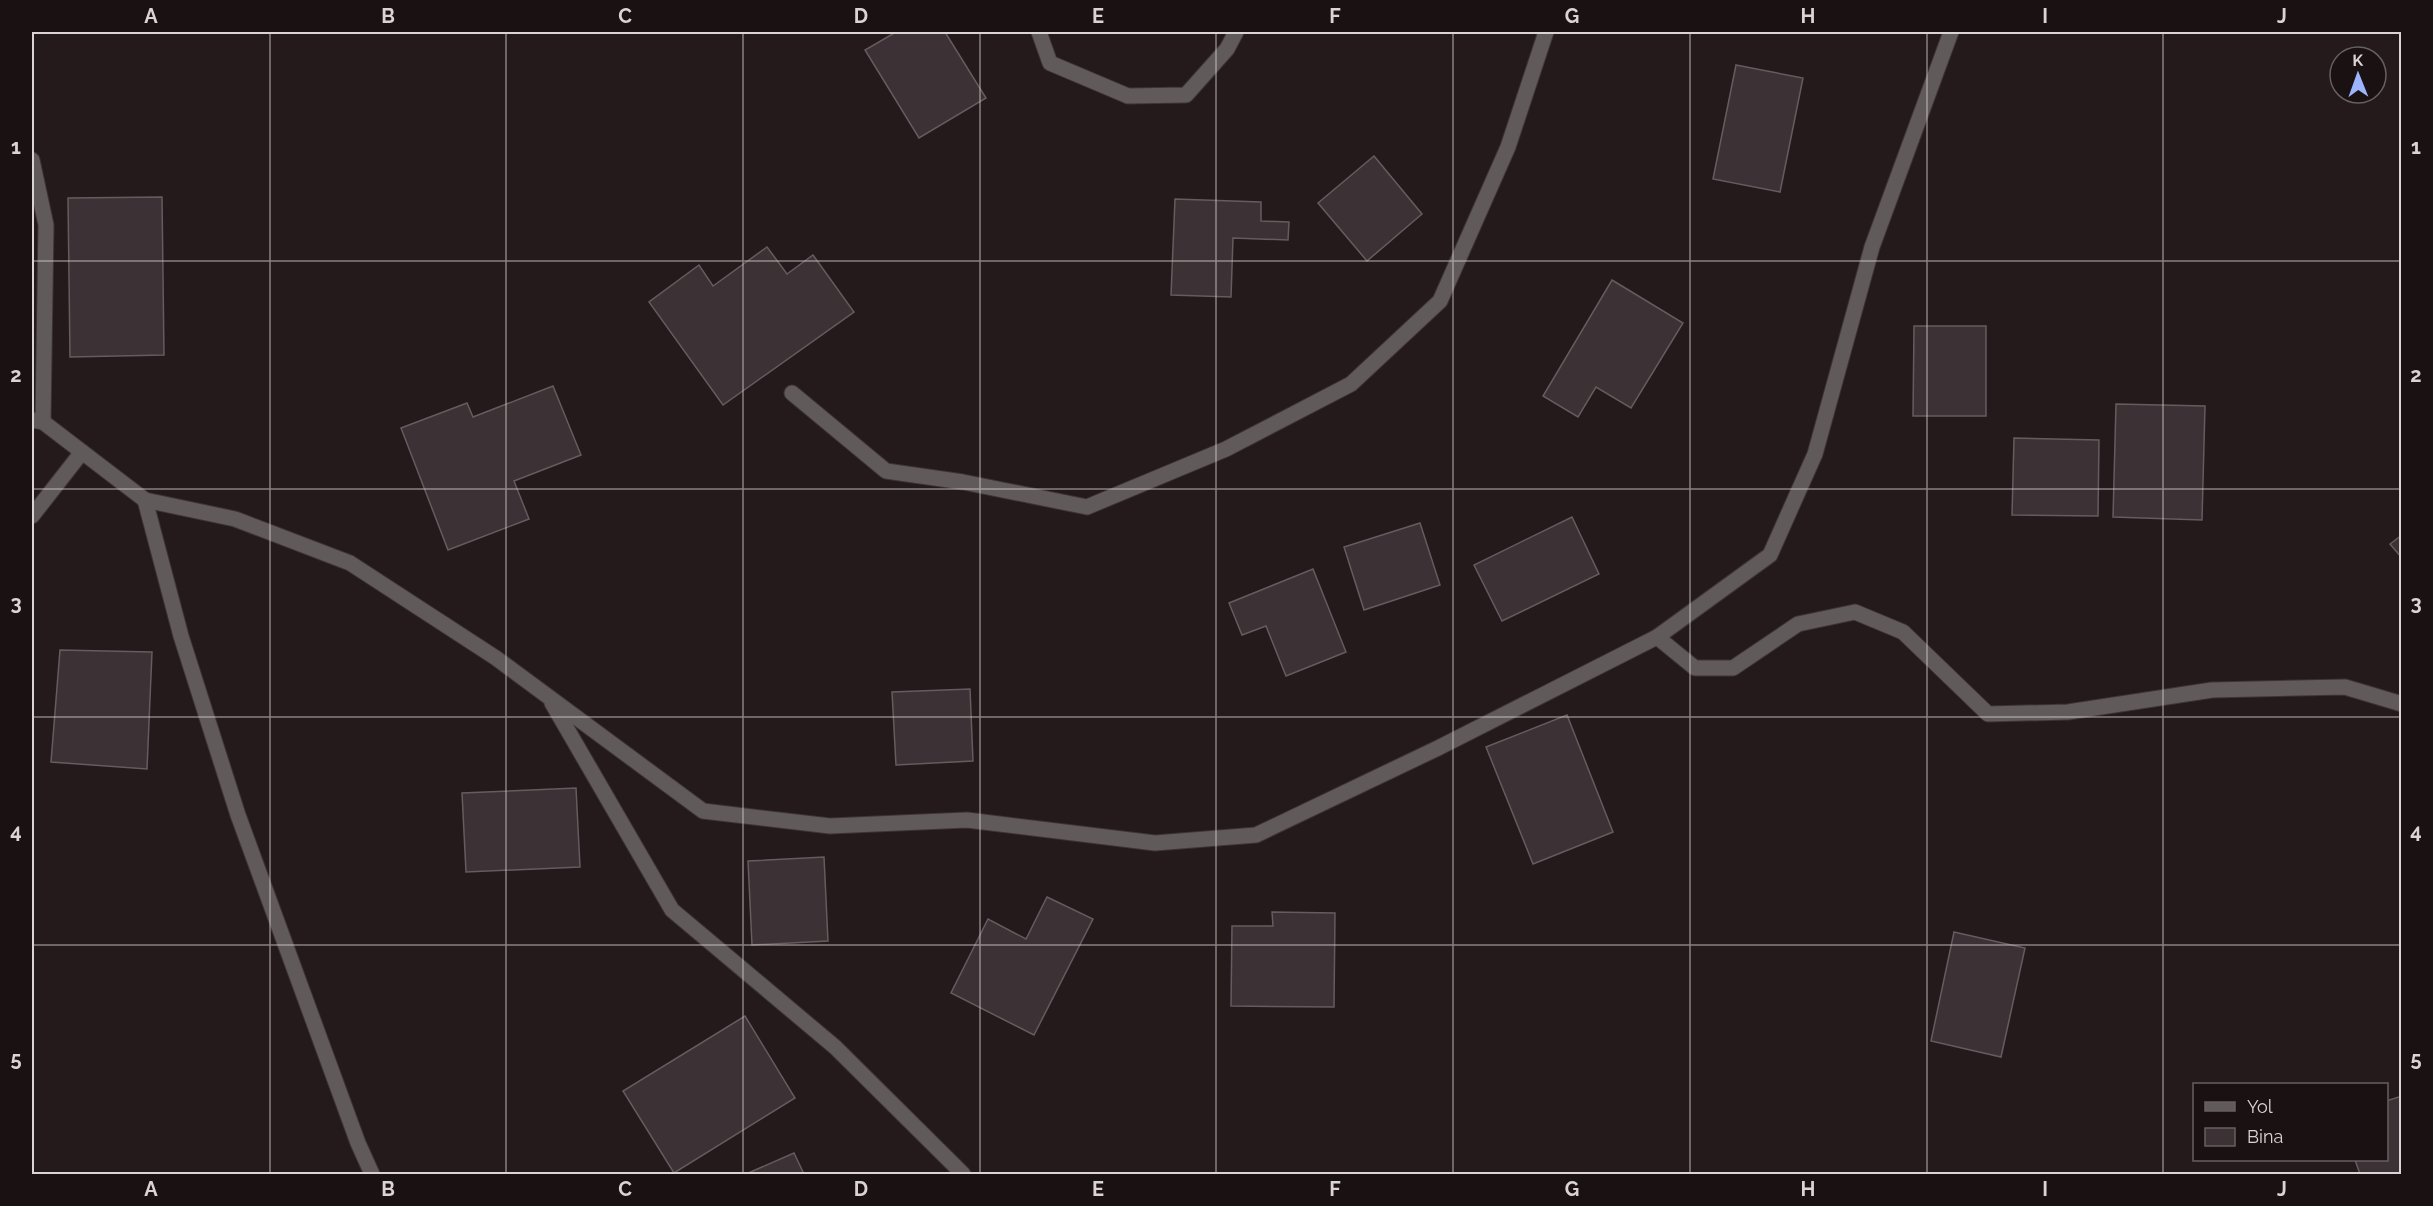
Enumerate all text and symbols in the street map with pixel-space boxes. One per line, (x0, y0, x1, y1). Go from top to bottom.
text: A (144, 4, 158, 28)
text: B (381, 4, 395, 28)
text: C (618, 4, 632, 28)
text: D (854, 4, 868, 28)
text: E (1092, 4, 1104, 28)
text: F (1329, 4, 1341, 28)
text: G (1565, 4, 1579, 28)
text: H (1801, 4, 1815, 28)
text: I (2042, 4, 2048, 28)
text: J (2277, 4, 2287, 28)
north arrow (2328, 45, 2388, 105)
text: K (2352, 51, 2364, 70)
text: 1 (11, 135, 21, 159)
text: 1 (2411, 135, 2421, 159)
text: 2 (10, 363, 22, 387)
text: 2 (2410, 363, 2422, 387)
text: 3 (10, 591, 22, 615)
text: 3 (2410, 591, 2422, 615)
text: 4 (10, 819, 22, 843)
text: 4 (2410, 819, 2422, 843)
text: 5 (10, 1047, 22, 1071)
text: 5 (2410, 1047, 2422, 1071)
legend (2193, 1083, 2388, 1161)
text: Yol (2247, 1096, 2273, 1117)
text: Bina (2247, 1126, 2283, 1147)
text: A (144, 1177, 158, 1201)
text: B (381, 1177, 395, 1201)
text: C (618, 1177, 632, 1201)
text: D (854, 1177, 868, 1201)
text: E (1092, 1177, 1104, 1201)
text: F (1329, 1177, 1341, 1201)
text: G (1565, 1177, 1579, 1201)
text: H (1801, 1177, 1815, 1201)
text: I (2042, 1177, 2048, 1201)
text: J (2277, 1177, 2287, 1201)

